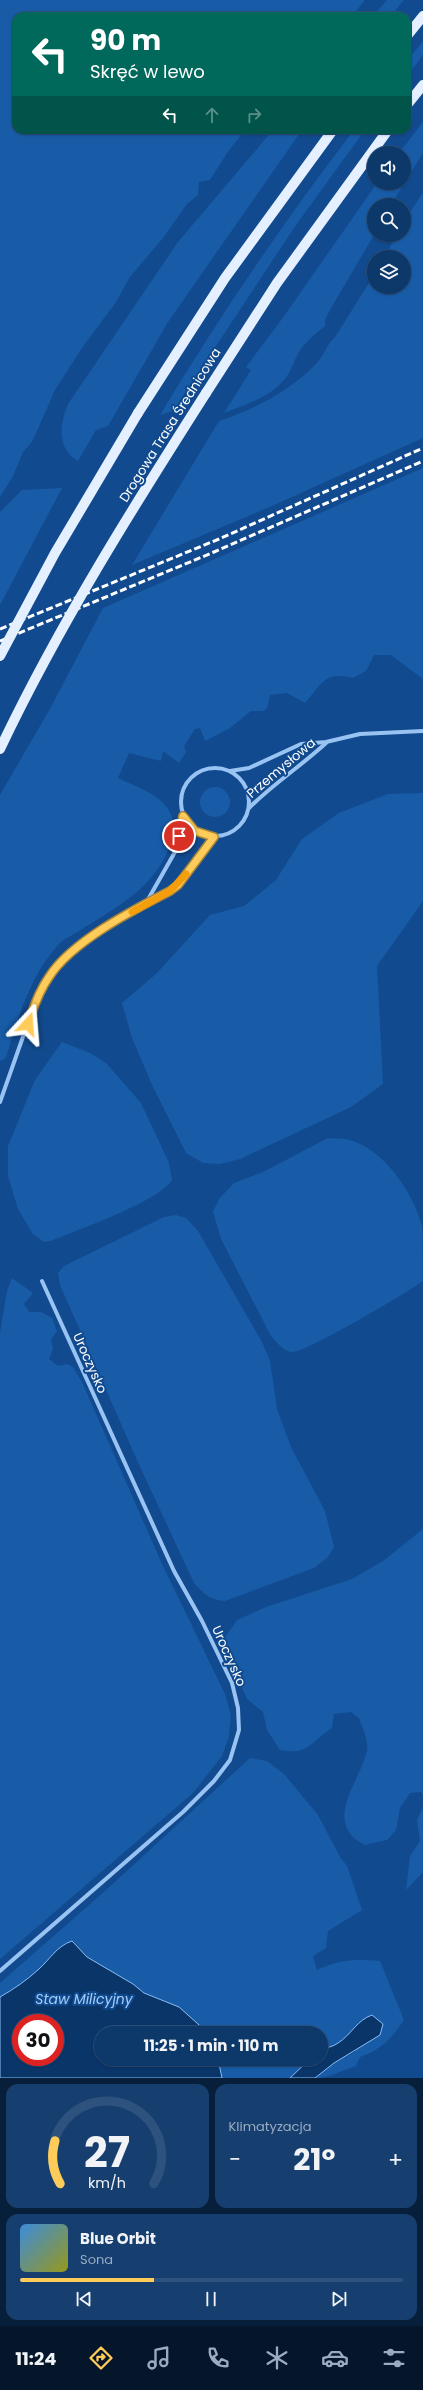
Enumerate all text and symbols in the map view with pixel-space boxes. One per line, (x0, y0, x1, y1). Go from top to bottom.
text: 90 m (90, 21, 161, 60)
icon: left (24, 28, 76, 80)
text: Skręć w lewo (90, 59, 205, 84)
icon: left (159, 104, 181, 126)
icon: ahead (201, 104, 223, 126)
icon: right (243, 104, 265, 126)
map controls (367, 146, 411, 294)
button: sound (367, 146, 411, 190)
button: search (367, 198, 411, 242)
button: layers (367, 250, 411, 294)
street label: Drogowa Trasa Średnicowa (115, 344, 225, 506)
street label: Przemysłowa (242, 733, 320, 803)
pin (162, 819, 196, 853)
icon: arrive (168, 825, 190, 847)
position arrow (7, 1003, 49, 1045)
street label: Uroczysko (68, 1330, 112, 1396)
street label: Uroczysko (207, 1623, 251, 1689)
water label: Staw Milicyjny (35, 1989, 134, 2009)
speed limit sign: 30 (12, 2014, 64, 2066)
text: 11:25 · 1 min · 110 m (144, 2035, 278, 2056)
text: Klimatyzacja (229, 2117, 312, 2136)
text: 27 (84, 2123, 130, 2182)
text: 21° (293, 2138, 335, 2181)
text: − (229, 2144, 241, 2175)
text: + (388, 2144, 403, 2175)
text: km/h (88, 2173, 126, 2193)
text: Blue Orbit (80, 2228, 156, 2249)
text: Sona (80, 2250, 113, 2269)
icon: previous (73, 2288, 95, 2310)
icon: pause (200, 2288, 222, 2310)
icon: next (328, 2288, 350, 2310)
icon: directions (87, 2344, 115, 2372)
icon: music (145, 2344, 173, 2372)
icon: phone (204, 2344, 232, 2372)
icon: climate (263, 2344, 291, 2372)
icon: car (321, 2344, 349, 2372)
icon: filters (380, 2344, 408, 2372)
text: 11:24 (15, 2346, 56, 2371)

